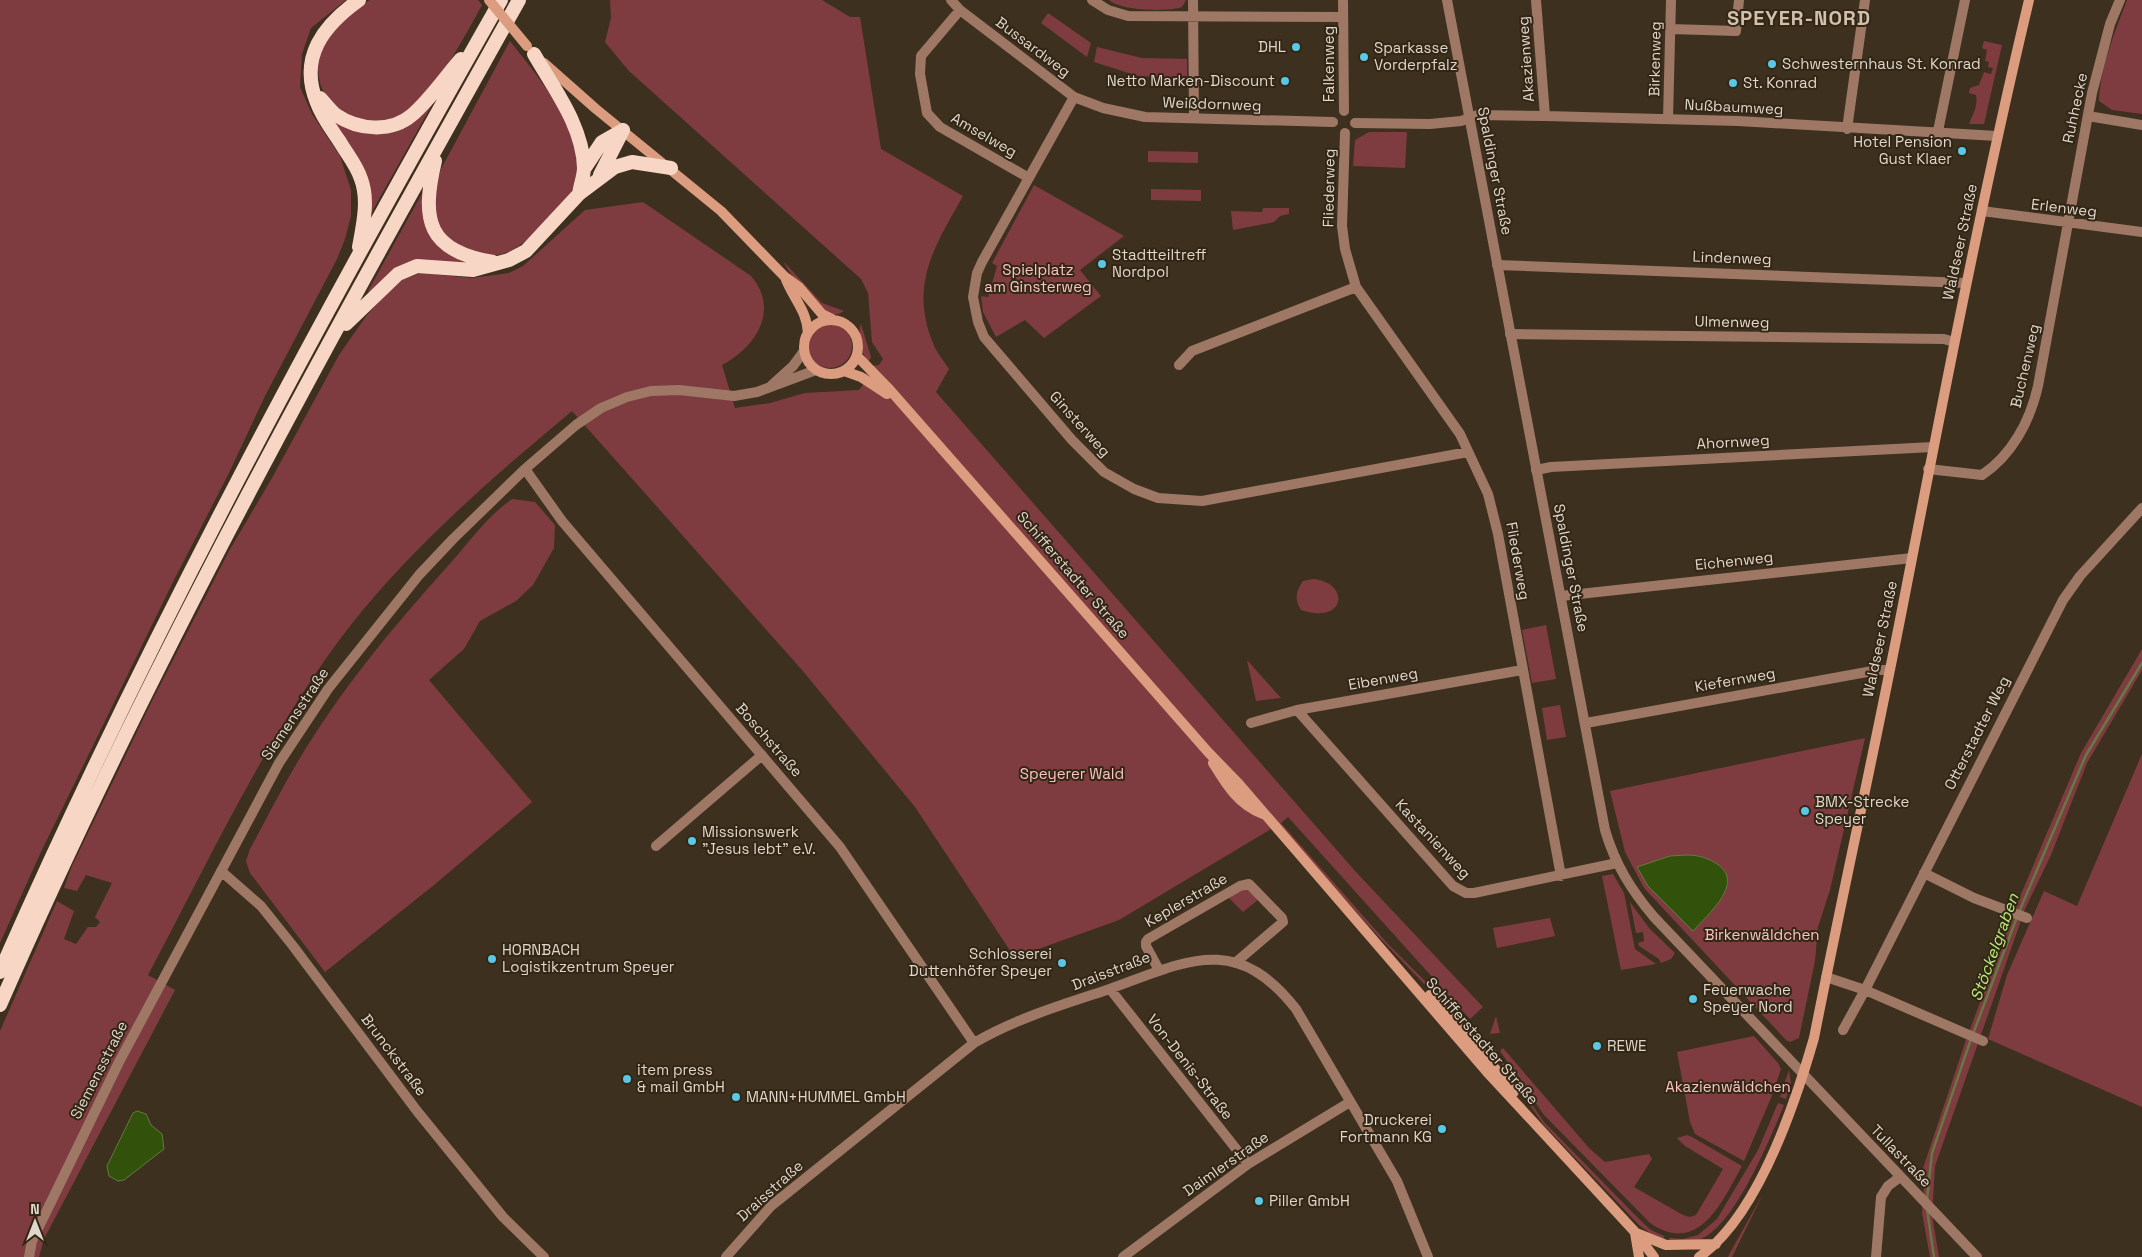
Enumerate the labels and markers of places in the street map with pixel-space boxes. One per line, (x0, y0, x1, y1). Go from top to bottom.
place label: DHL (1258, 37, 1286, 56)
place label: Sparkasse Vorderpfalz (1374, 38, 1458, 74)
marker: DHL (1290, 41, 1302, 53)
marker: Sparkasse Vorderpfalz (1358, 51, 1370, 63)
place label: Schwesternhaus St. Konrad (1782, 54, 1981, 73)
marker: Schwesternhaus St. Konrad (1766, 58, 1778, 70)
place label: Netto Marken-Discount (1107, 71, 1275, 90)
place label: St. Konrad (1743, 73, 1817, 92)
marker: Netto Marken-Discount (1279, 75, 1291, 87)
marker: St. Konrad (1727, 77, 1739, 89)
place label: Hotel Pension Gust Klaer (1853, 132, 1952, 168)
marker: Hotel Pension Gust Klaer (1956, 145, 1968, 157)
place label: Stadtteiltreff Nordpol (1112, 245, 1207, 281)
marker: Stadtteiltreff Nordpol (1096, 258, 1108, 270)
place label: BMX-Strecke Speyer (1815, 792, 1910, 828)
marker: BMX-Strecke Speyer (1799, 805, 1811, 817)
place label: Missionswerk "Jesus lebt" e.V. (702, 822, 816, 858)
marker: Missionswerk "Jesus lebt" e.V. (686, 835, 698, 847)
place label: HORNBACH Logistikzentrum Speyer (502, 940, 675, 976)
place label: Schlosserei Duttenhöfer Speyer (909, 944, 1052, 980)
marker: HORNBACH Logistikzentrum Speyer (486, 953, 498, 965)
marker: Schlosserei Duttenhöfer Speyer (1056, 957, 1068, 969)
place label: Feuerwache Speyer Nord (1703, 980, 1793, 1016)
marker: Feuerwache Speyer Nord (1687, 993, 1699, 1005)
place label: REWE (1607, 1036, 1646, 1055)
marker: REWE (1591, 1040, 1603, 1052)
place label: item press & mail GmbH (637, 1060, 725, 1096)
marker: item press & mail GmbH (621, 1073, 633, 1085)
place label: MANN+HUMMEL GmbH (746, 1087, 906, 1106)
marker: MANN+HUMMEL GmbH (730, 1091, 742, 1103)
place label: Druckerei Fortmann KG (1340, 1110, 1432, 1146)
marker: Druckerei Fortmann KG (1436, 1123, 1448, 1135)
place label: Piller GmbH (1269, 1191, 1350, 1210)
marker: Piller GmbH (1253, 1195, 1265, 1207)

